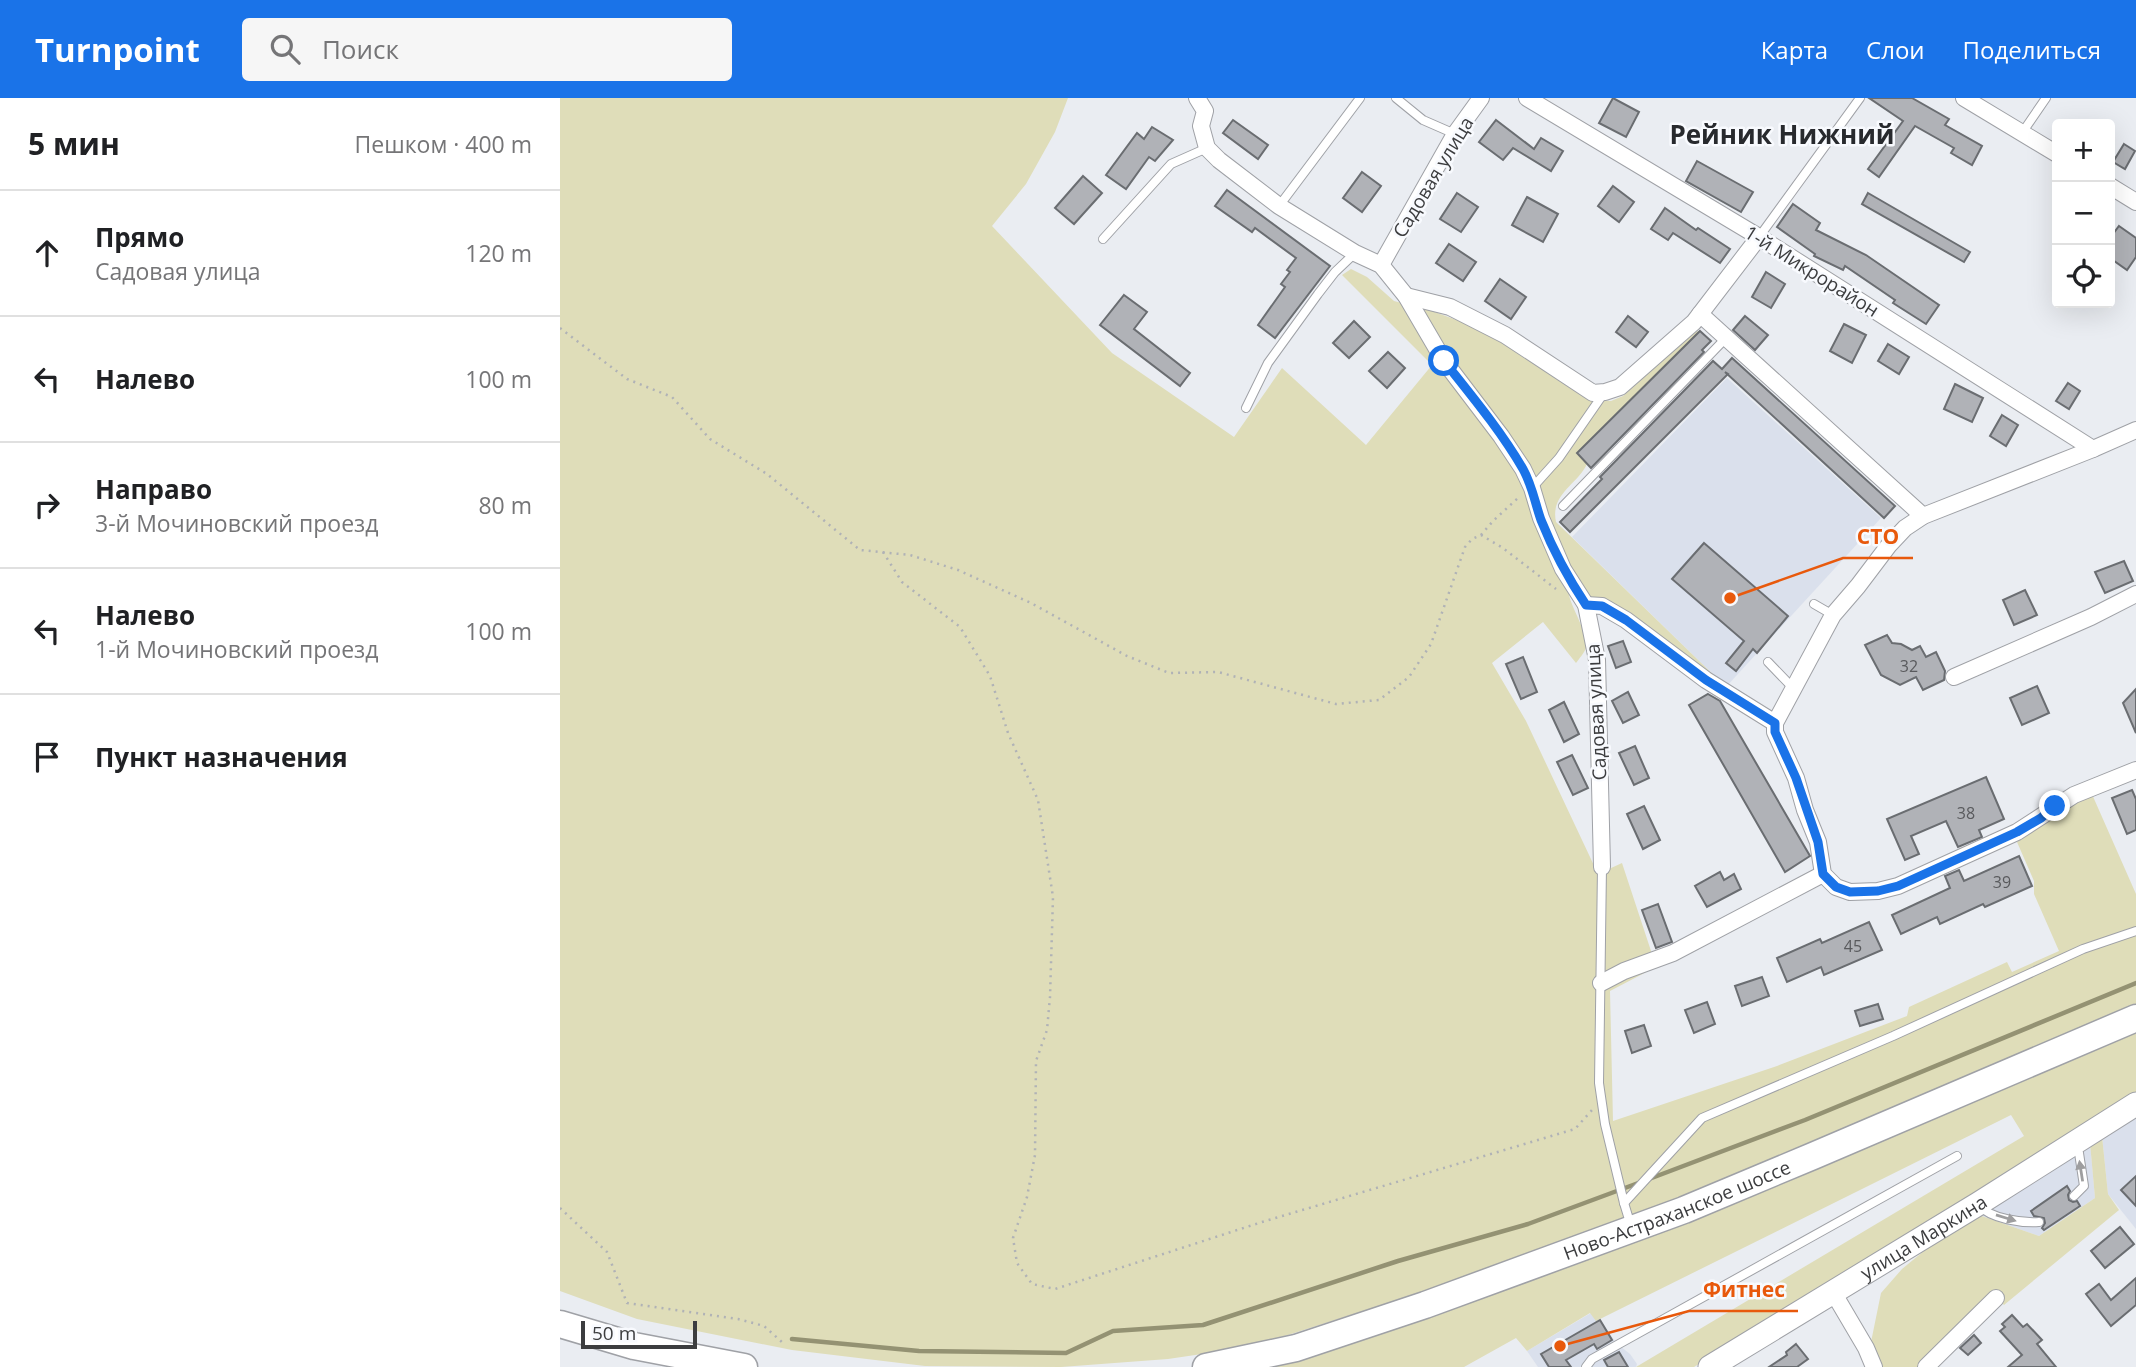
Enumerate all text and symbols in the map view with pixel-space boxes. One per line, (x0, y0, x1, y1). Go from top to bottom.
search box (242, 18, 732, 81)
text: Turnpoint (35, 27, 200, 72)
icon: search (266, 30, 304, 68)
text: Поиск (322, 31, 399, 67)
text: Карта (1761, 33, 1828, 66)
text: Слои (1866, 33, 1925, 66)
text: Поделиться (1963, 33, 2101, 66)
street label: Садовая улица (1387, 112, 1479, 242)
district label: Рейник Нижний (1669, 116, 1895, 152)
map controls (2052, 119, 2115, 308)
button: + (2052, 119, 2115, 182)
text: 5 мин (28, 123, 120, 164)
text: Пешком · 400 m (355, 128, 532, 160)
button: − (2052, 182, 2115, 245)
text: Прямо (95, 219, 184, 255)
street label: 1-й Микрорайон (1740, 219, 1884, 323)
icon: ahead (28, 234, 66, 272)
text: 120 m (465, 237, 532, 269)
button: locate (2052, 245, 2115, 308)
text: Садовая улица (95, 255, 261, 287)
route start (1428, 345, 1459, 376)
icon: left (28, 360, 66, 398)
text: Налево (95, 361, 195, 397)
text: 100 m (465, 363, 532, 395)
text: Направо (95, 471, 212, 507)
icon: right (28, 486, 66, 524)
text: 80 m (478, 489, 532, 521)
text: 3-й Мочиновский проезд (95, 507, 378, 539)
callout: СТО (1843, 516, 1913, 558)
text: СТО (1857, 522, 1899, 550)
text: Налево (95, 597, 195, 633)
icon: left (28, 612, 66, 650)
text: 100 m (465, 615, 532, 647)
text: 1-й Мочиновский проезд (95, 633, 378, 665)
street label: Садовая улица (1579, 643, 1613, 781)
house number: 32 (1900, 655, 1918, 677)
icon: arrive (28, 738, 66, 776)
text: Пункт назначения (95, 739, 348, 775)
route end (2039, 790, 2070, 821)
house number: 38 (1957, 802, 1975, 824)
house number: 39 (1993, 871, 2011, 893)
house number: 45 (1844, 935, 1862, 957)
street label: Ново-Астраханское шоссе (1560, 1154, 1794, 1266)
one-way arrow (2076, 1160, 2087, 1182)
street label: улица Маркина (1855, 1189, 1992, 1286)
one-way arrow (1996, 1213, 2017, 1224)
callout: Фитнес (1689, 1269, 1798, 1311)
text: Фитнес (1703, 1275, 1785, 1303)
scale bar (581, 1318, 696, 1350)
text: 50 m (592, 1320, 636, 1346)

